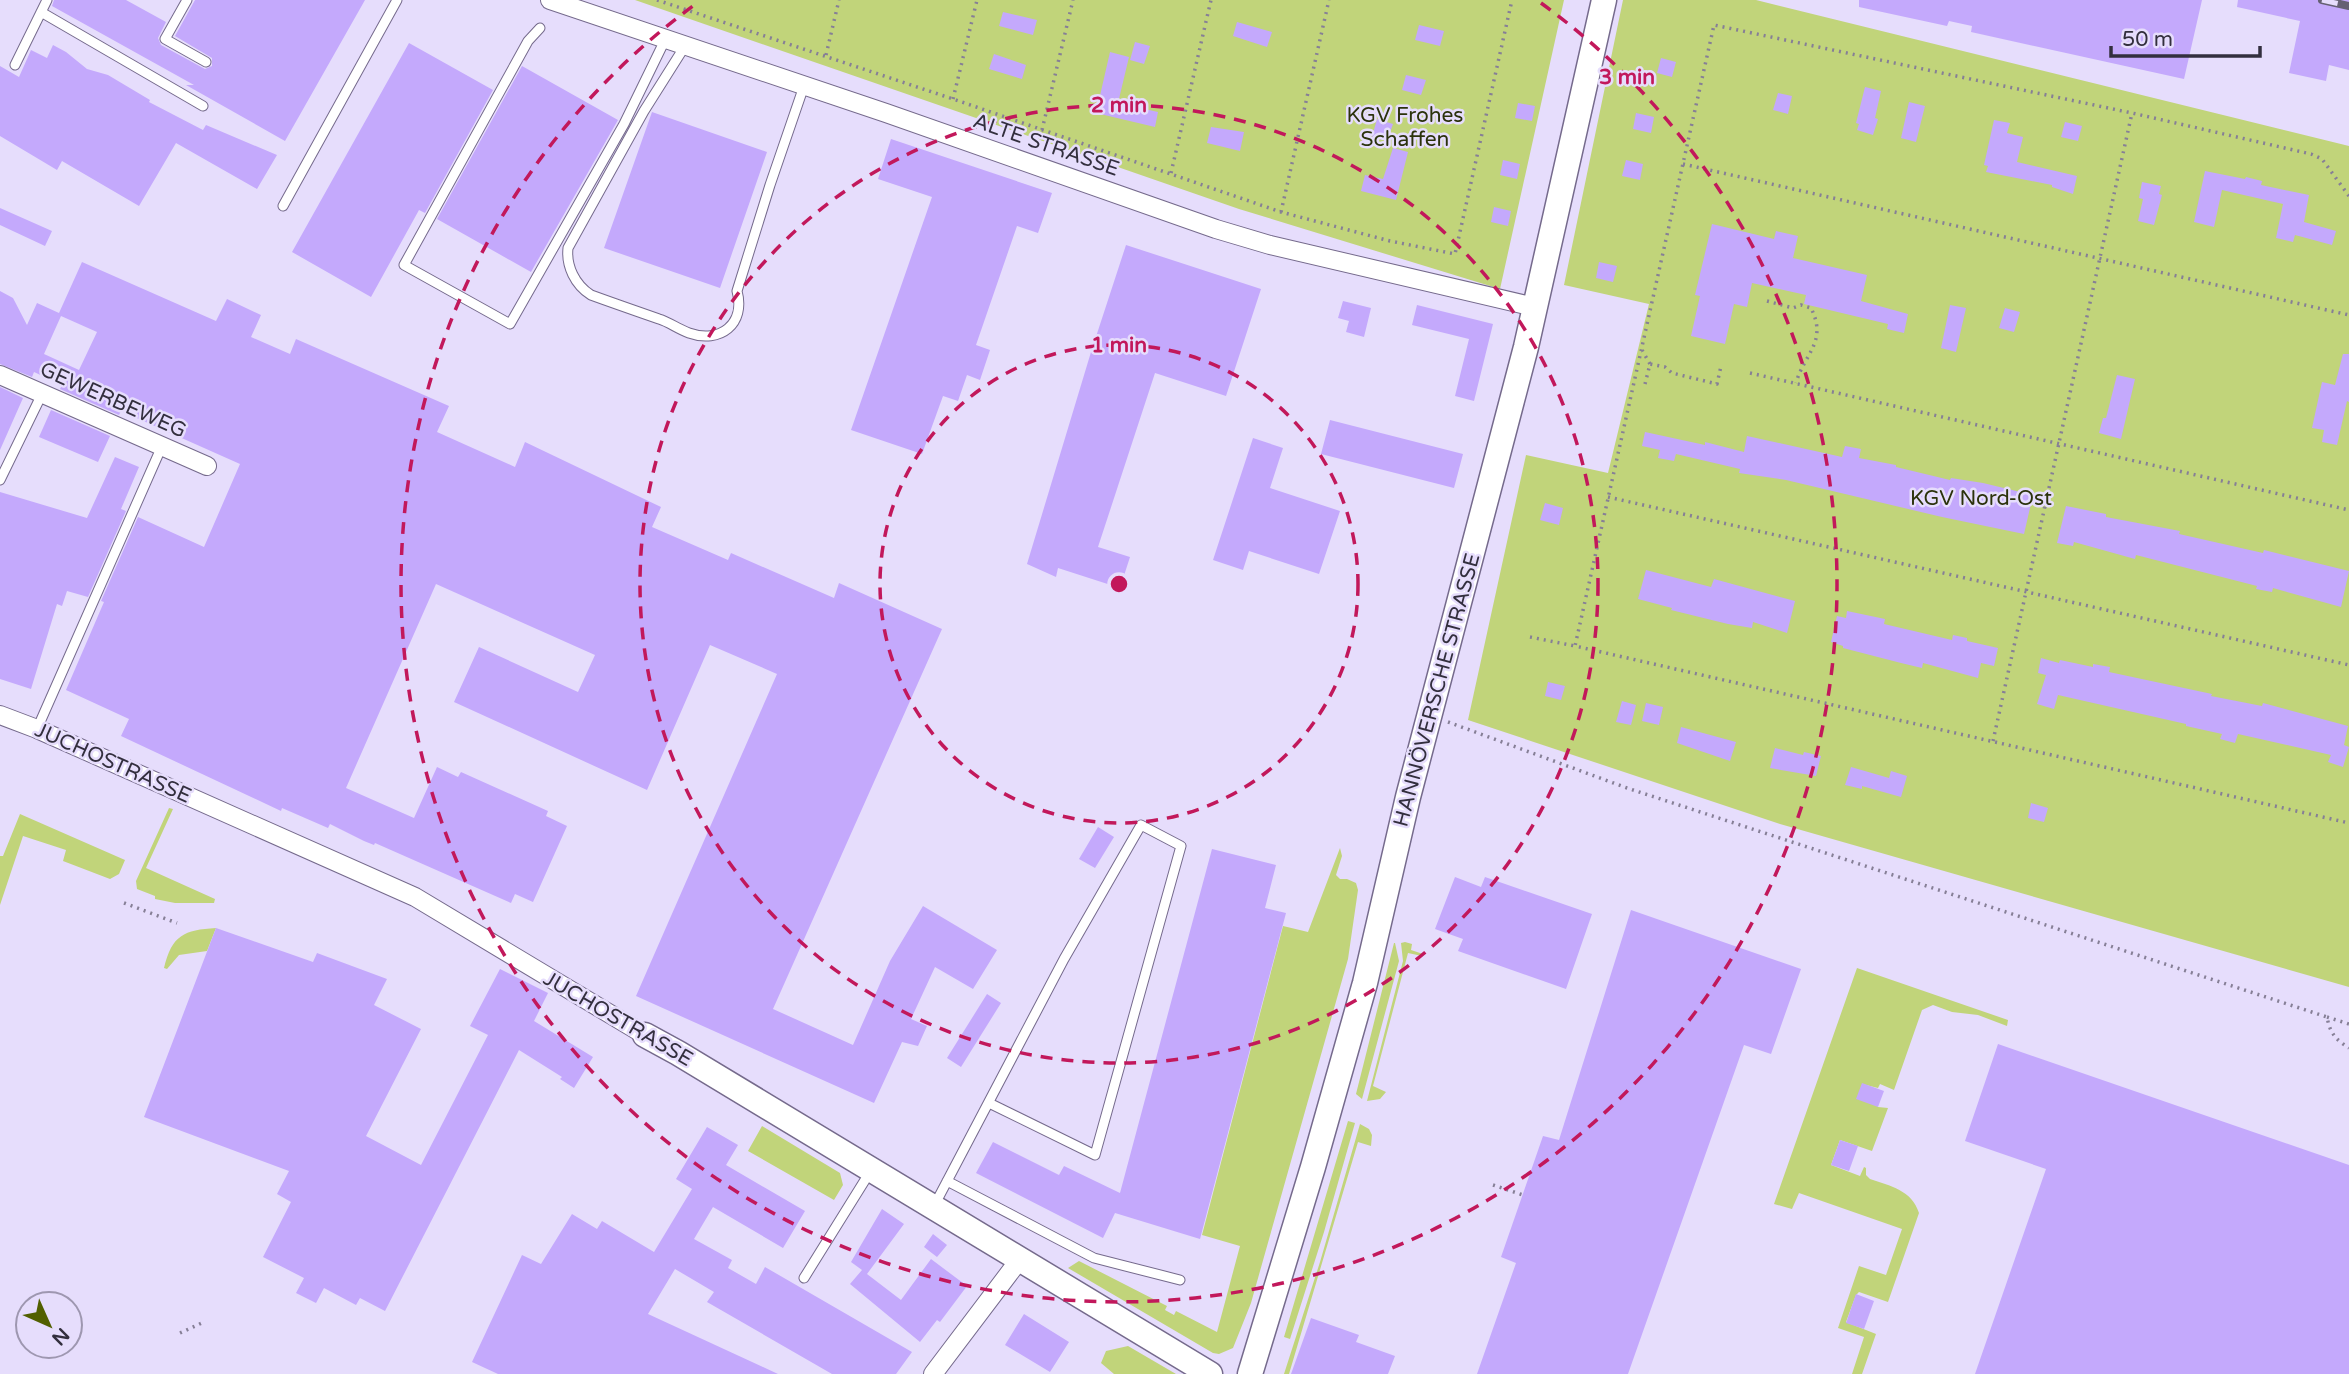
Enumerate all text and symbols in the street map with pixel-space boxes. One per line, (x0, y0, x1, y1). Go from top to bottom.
scale bar (2111, 14, 2260, 58)
text: 50 m (2122, 27, 2173, 52)
text: 3 min (1599, 65, 1655, 90)
text: 2 min (1091, 93, 1147, 118)
park label: KGV Frohes Schaffen (1347, 103, 1463, 152)
street label: ALTE STRASSE (970, 108, 1122, 182)
text: 1 min (1091, 333, 1147, 358)
street label: GEWERBEWEG (36, 357, 190, 443)
park label: KGV Nord-Ost (1910, 486, 2052, 511)
street label: HANNÖVERSCHE STRASSE (1388, 551, 1486, 829)
centre of rings (1107, 572, 1131, 596)
street label: JUCHOSTRASSE (31, 717, 195, 809)
street label: JUCHOSTRASSE (539, 966, 697, 1072)
north arrow (14, 1290, 84, 1360)
text: N (47, 1323, 73, 1349)

